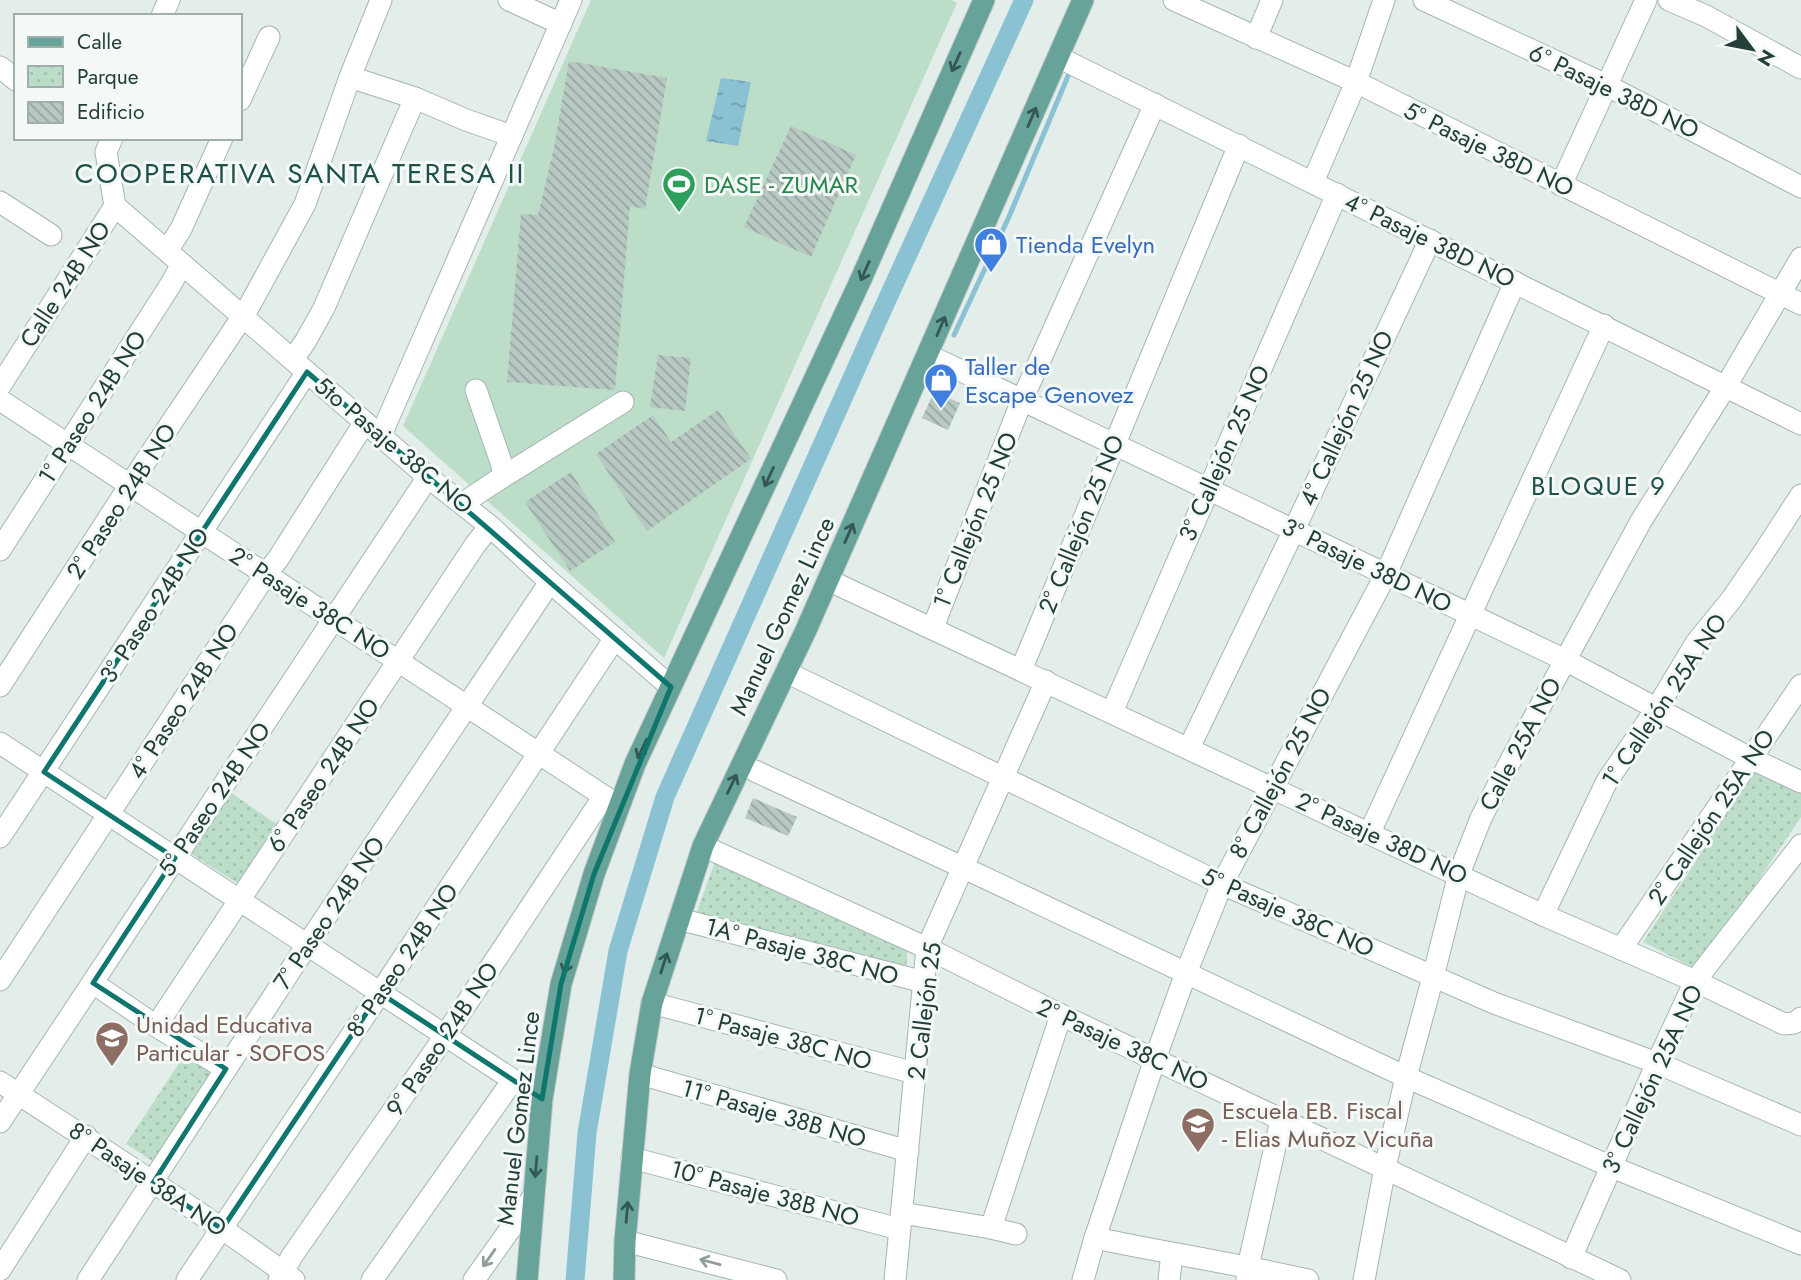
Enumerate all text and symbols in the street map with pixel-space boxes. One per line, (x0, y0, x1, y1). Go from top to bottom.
legend (14, 14, 242, 140)
north arrow (1717, 14, 1787, 84)
text: Calle (77, 27, 122, 57)
street label: 6° Pasaje 38D NO (1523, 35, 1705, 147)
text: N (1751, 44, 1781, 71)
one-way arrow (949, 51, 962, 73)
text: Parque (77, 62, 139, 92)
street label: 5° Pasaje 38D NO (1398, 93, 1580, 205)
text: Edificio (77, 97, 144, 127)
one-way arrow (1026, 107, 1039, 128)
district label: COOPERATIVA SANTA TERESA II (75, 153, 525, 194)
sports icon: DASE - ZUMAR (660, 165, 698, 214)
place label: DASE - ZUMAR (704, 167, 859, 202)
street label: 4° Pasaje 38D NO (1339, 184, 1521, 296)
street label: Calle 24B NO (11, 214, 119, 354)
shop icon: Tienda Evelyn (972, 225, 1010, 274)
place label: Tienda Evelyn (1016, 227, 1155, 262)
one-way arrow (858, 259, 871, 281)
one-way arrow (935, 315, 948, 337)
street label: 1° Paseo 24B NO (29, 323, 155, 491)
street label: 4° Callejón 25 NO (1290, 324, 1402, 512)
place label: Taller de Escape Genovez (965, 349, 1134, 412)
street label: 3° Callejón 25 NO (1170, 359, 1278, 547)
shop icon: Taller de Escape Genovez (922, 361, 960, 410)
street label: 5to Pasaje 38C NO (307, 368, 481, 522)
street label: 2° Paseo 24B NO (57, 416, 185, 586)
street label: 1° Callejón 25 NO (924, 427, 1026, 613)
street label: 2° Callejón 25 NO (1029, 429, 1133, 619)
one-way arrow (762, 466, 775, 487)
district label: BLOQUE 9 (1531, 467, 1667, 505)
street label: 3° Pasaje 38D NO (1276, 509, 1458, 621)
street label: Manuel Gomez Lince (721, 511, 843, 721)
street label: 3° Paseo 24B NO (91, 520, 217, 690)
one-way arrow (843, 523, 856, 545)
street label: 2° Pasaje 38C NO (223, 538, 397, 668)
street label: 1° Callejón 25A NO (1593, 606, 1735, 794)
street label: 4° Paseo 24B NO (119, 616, 247, 786)
street label: Calle 25A NO (1470, 671, 1570, 817)
street label: 8° Callejón 25 NO (1220, 681, 1340, 865)
street label: 6° Paseo 24B NO (258, 691, 388, 859)
street label: 5° Paseo 24B NO (149, 715, 279, 883)
street label: 2° Callejón 25A NO (1639, 722, 1783, 912)
one-way arrow (635, 738, 649, 759)
one-way arrow (726, 774, 740, 795)
street label: 2° Pasaje 38D NO (1291, 783, 1473, 893)
street label: 7° Paseo 24B NO (265, 829, 393, 997)
street label: 5° Pasaje 38C NO (1196, 858, 1380, 966)
street label: 8° Paseo 24B NO (337, 876, 467, 1044)
street label: 1A° Pasaje 38C NO (702, 908, 902, 994)
street label: 2 Callejón 25 (898, 940, 950, 1082)
one-way arrow (560, 952, 573, 974)
one-way arrow (659, 953, 671, 975)
street label: 9° Paseo 24B NO (377, 955, 507, 1123)
street label: 3° Callejón 25A NO (1593, 979, 1711, 1179)
street label: 2° Pasaje 38C NO (1031, 989, 1215, 1099)
street label: 1° Pasaje 38C NO (690, 997, 876, 1079)
place label: Unidad Educativa Particular - SOFOS (136, 1007, 325, 1070)
street label: Manuel Gomez Lince (488, 1009, 548, 1227)
school or university icon: Unidad Educativa Particular - SOFOS (93, 1019, 131, 1068)
street label: 11° Pasaje 38B NO (678, 1070, 870, 1156)
place label: Escuela EB. Fiscal - Elias Muñoz Vicuña (1222, 1093, 1434, 1156)
school or university icon: Escuela EB. Fiscal - Elias Muñoz Vicuña (1179, 1105, 1217, 1154)
street label: 8° Pasaje 38A NO (62, 1113, 234, 1245)
street label: 10° Pasaje 38B NO (667, 1151, 863, 1235)
one-way arrow (529, 1156, 542, 1178)
one-way arrow (621, 1201, 634, 1224)
one-way arrow (482, 1248, 496, 1267)
one-way arrow (699, 1255, 721, 1268)

